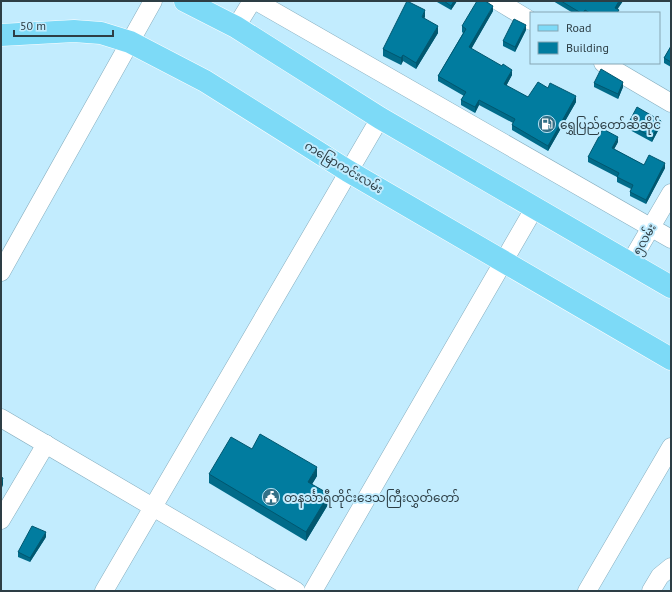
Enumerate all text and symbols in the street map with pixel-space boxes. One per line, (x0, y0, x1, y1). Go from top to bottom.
scale bar (14, 12, 113, 38)
legend (530, 12, 660, 64)
text: 50 m (20, 18, 46, 33)
text: Road (566, 20, 591, 35)
text: Building (566, 40, 609, 55)
fuel station icon: ရွှေပြည်တော်ဆီဆိုင် (537, 114, 557, 134)
place label: ရွှေပြည်တော်ဆီဆိုင် (560, 116, 661, 135)
street label: ကမြောကင်းလမ်း (301, 137, 386, 199)
street label: ၅လမ်း (628, 220, 662, 259)
public building icon: တနင်္သာရီတိုင်းဒေသကြီးလွှတ်တော် (261, 487, 281, 507)
place label: တနင်္သာရီတိုင်းဒေသကြီးလွှတ်တော် (284, 489, 459, 508)

